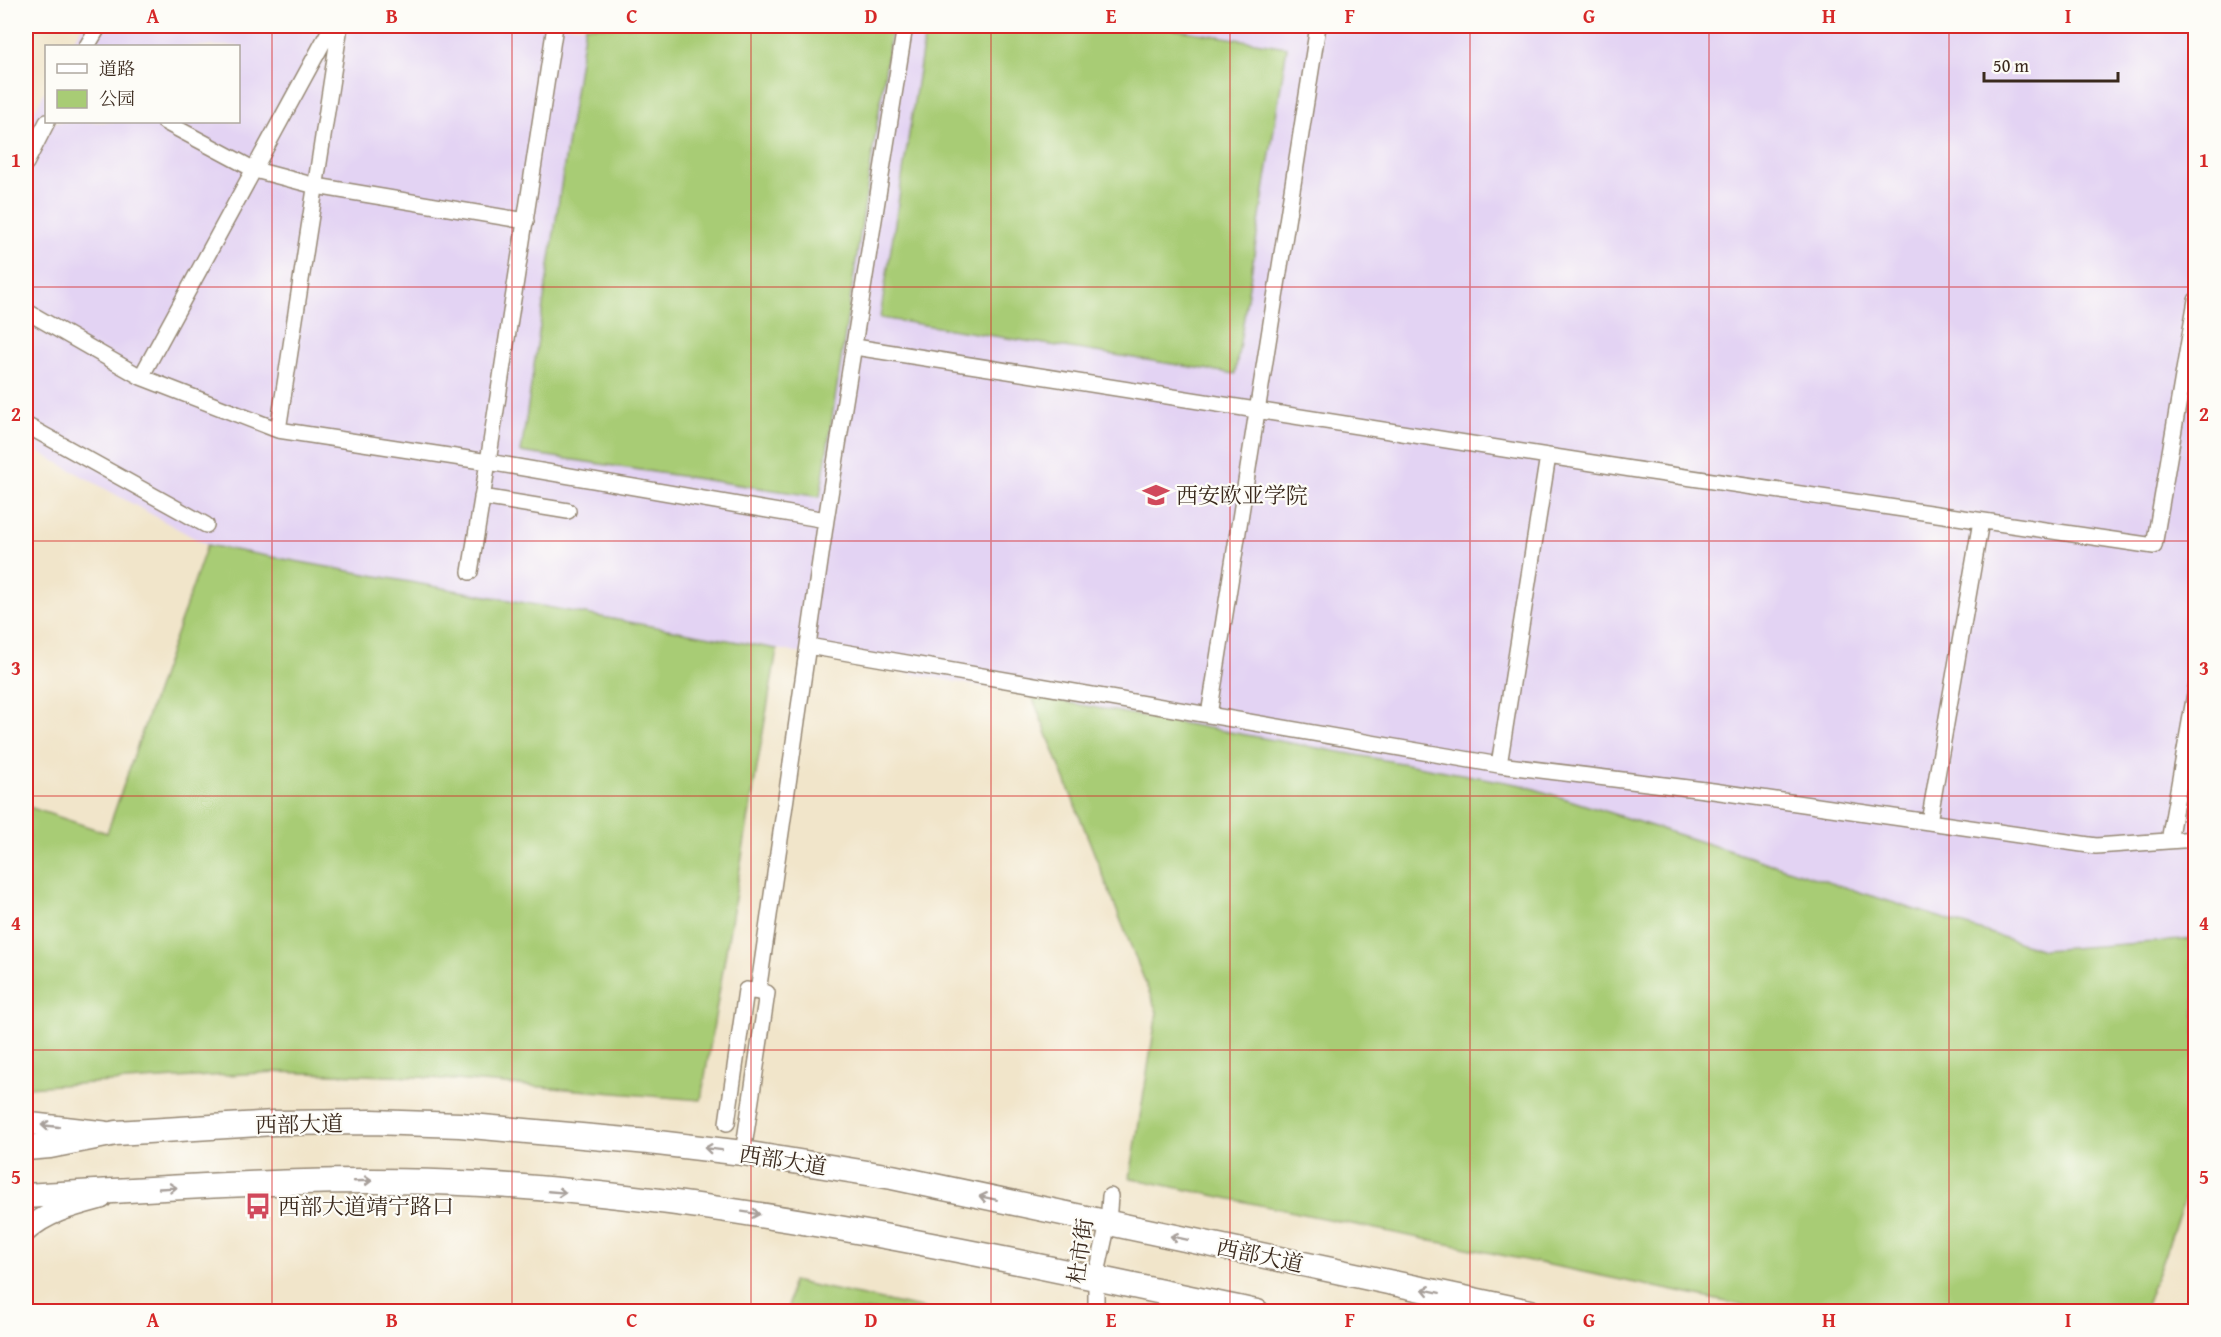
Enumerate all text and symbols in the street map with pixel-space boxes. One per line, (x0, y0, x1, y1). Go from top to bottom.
text: A (147, 1, 160, 30)
text: B (386, 1, 398, 30)
text: C (626, 1, 638, 30)
text: D (864, 1, 878, 30)
text: E (1106, 1, 1117, 30)
text: F (1345, 1, 1355, 30)
text: G (1583, 1, 1595, 30)
text: H (1822, 1, 1836, 30)
text: I (2065, 1, 2071, 30)
legend (45, 45, 240, 123)
scale bar (1984, 45, 2118, 83)
text: 50 m (1993, 52, 2029, 79)
text: 道路 (99, 55, 135, 82)
text: 公园 (99, 85, 135, 112)
text: 1 (11, 145, 21, 174)
text: 1 (2199, 145, 2209, 174)
text: 2 (11, 399, 21, 428)
text: 2 (2199, 399, 2209, 428)
place label: 西安欧亚学院 (1176, 479, 1308, 511)
school or university icon: 西安欧亚学院 (1141, 480, 1171, 510)
text: 3 (11, 653, 21, 682)
text: 3 (2199, 653, 2209, 682)
text: 4 (11, 908, 21, 937)
text: 4 (2199, 908, 2209, 937)
street label: 西部大道 (255, 1107, 343, 1141)
one-way arrow (41, 1121, 60, 1132)
street label: 西部大道 (737, 1137, 829, 1183)
one-way arrow (704, 1144, 724, 1155)
text: 5 (11, 1162, 21, 1191)
text: 5 (2199, 1162, 2209, 1191)
one-way arrow (352, 1176, 372, 1187)
one-way arrow (157, 1183, 177, 1194)
one-way arrow (547, 1186, 567, 1197)
place label: 西部大道靖宁路口 (278, 1190, 454, 1222)
bus stop icon: 西部大道靖宁路口 (243, 1191, 273, 1221)
one-way arrow (979, 1192, 998, 1203)
one-way arrow (741, 1208, 760, 1219)
street label: 杜市街 (1060, 1216, 1100, 1286)
street label: 西部大道 (1214, 1230, 1306, 1280)
one-way arrow (1169, 1232, 1189, 1243)
one-way arrow (1422, 1285, 1441, 1296)
text: A (147, 1305, 160, 1334)
text: B (386, 1305, 398, 1334)
text: C (626, 1305, 638, 1334)
text: D (864, 1305, 878, 1334)
text: E (1106, 1305, 1117, 1334)
text: F (1345, 1305, 1355, 1334)
text: G (1583, 1305, 1595, 1334)
text: H (1822, 1305, 1836, 1334)
text: I (2065, 1305, 2071, 1334)

